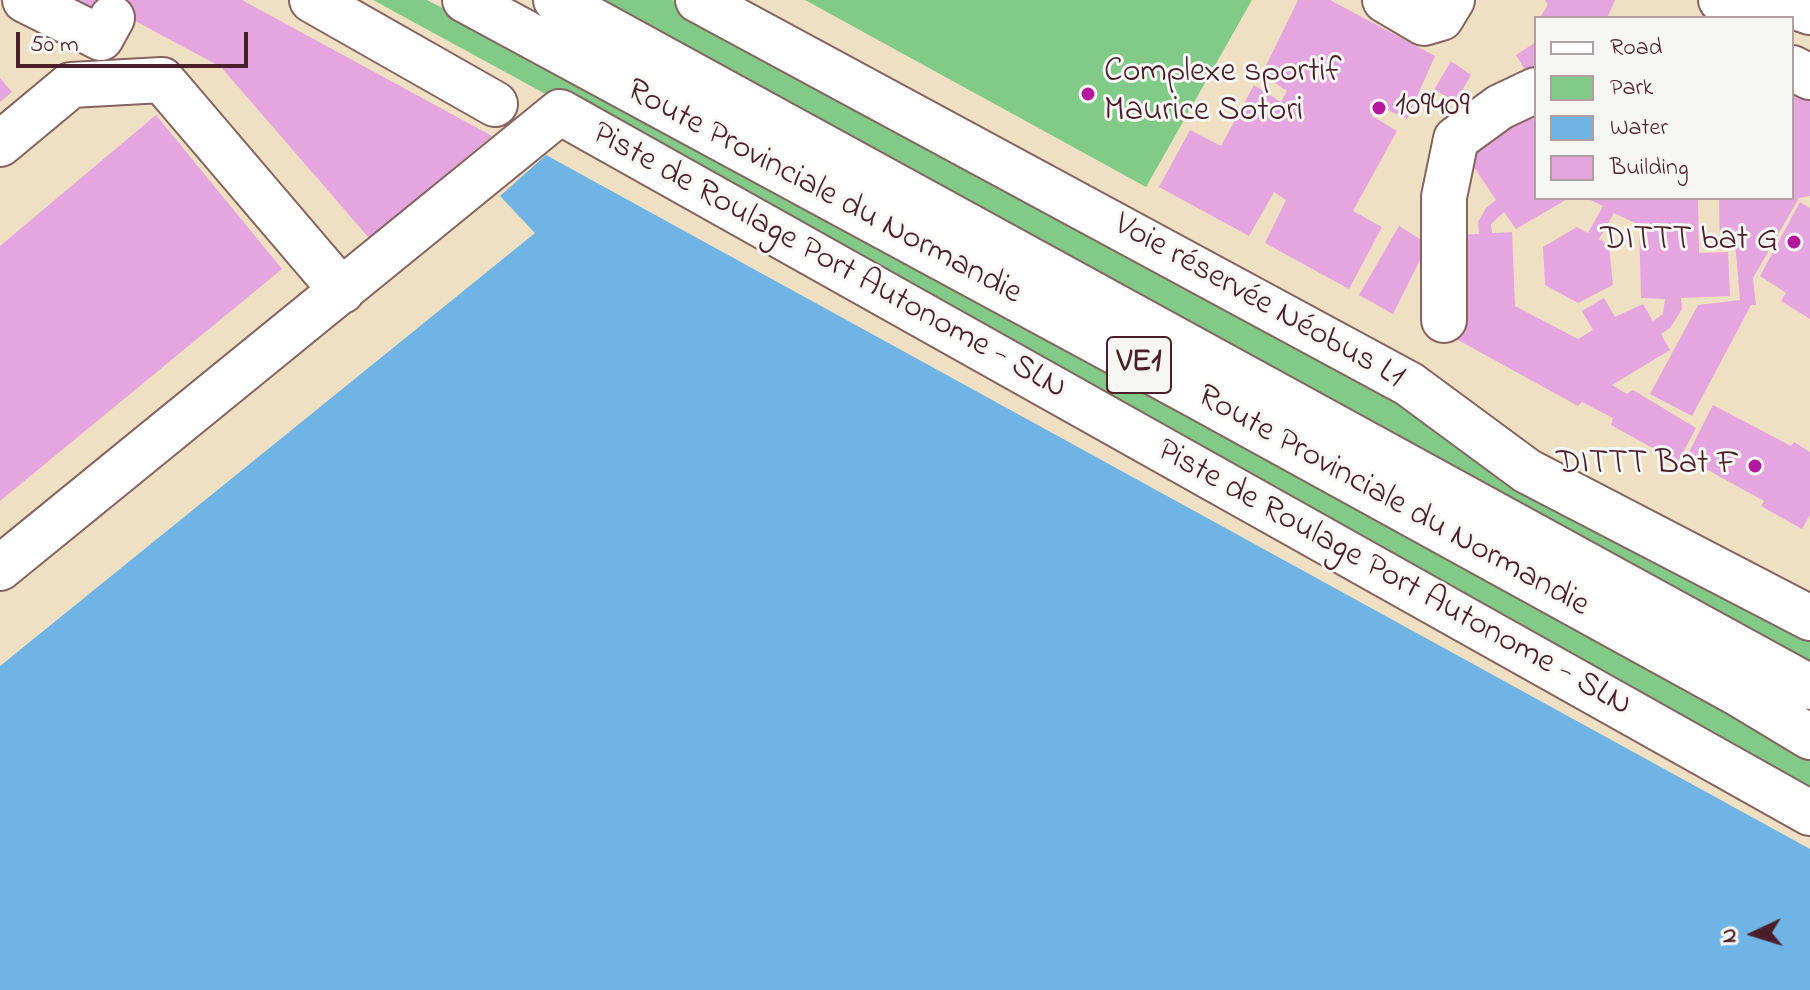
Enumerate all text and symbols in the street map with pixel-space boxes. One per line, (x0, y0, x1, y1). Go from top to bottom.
scale bar (20, 16, 252, 66)
legend (1534, 16, 1794, 200)
text: 50 m (30, 28, 79, 63)
text: Road (1610, 31, 1662, 66)
place label: Complexe sportif Maurice Sotori (1104, 54, 1341, 134)
text: Park (1610, 71, 1653, 106)
street label: Route Provinciale du Normandie (618, 72, 1028, 316)
marker: Complexe sportif Maurice Sotori (1079, 85, 1097, 103)
place label: 109409 (1395, 88, 1470, 128)
marker: 109409 (1370, 99, 1388, 117)
text: Water (1610, 111, 1668, 146)
street label: Piste de Roulage Port Autonome - SLN (584, 115, 1072, 411)
text: Building (1610, 151, 1689, 186)
street label: Voie réservée Néobus L1 (1106, 206, 1410, 400)
place label: DITTT bat G (1601, 222, 1778, 262)
marker: DITTT bat G (1785, 233, 1803, 251)
road number: VE1 (1107, 337, 1171, 393)
street label: Route Provinciale du Normandie (1189, 378, 1595, 628)
street label: Piste de Roulage Port Autonome - SLN (1149, 432, 1637, 728)
place label: DITTT Bat F (1556, 446, 1739, 486)
marker: DITTT Bat F (1746, 457, 1764, 475)
north arrow (1714, 894, 1794, 974)
text: N (1714, 927, 1747, 944)

